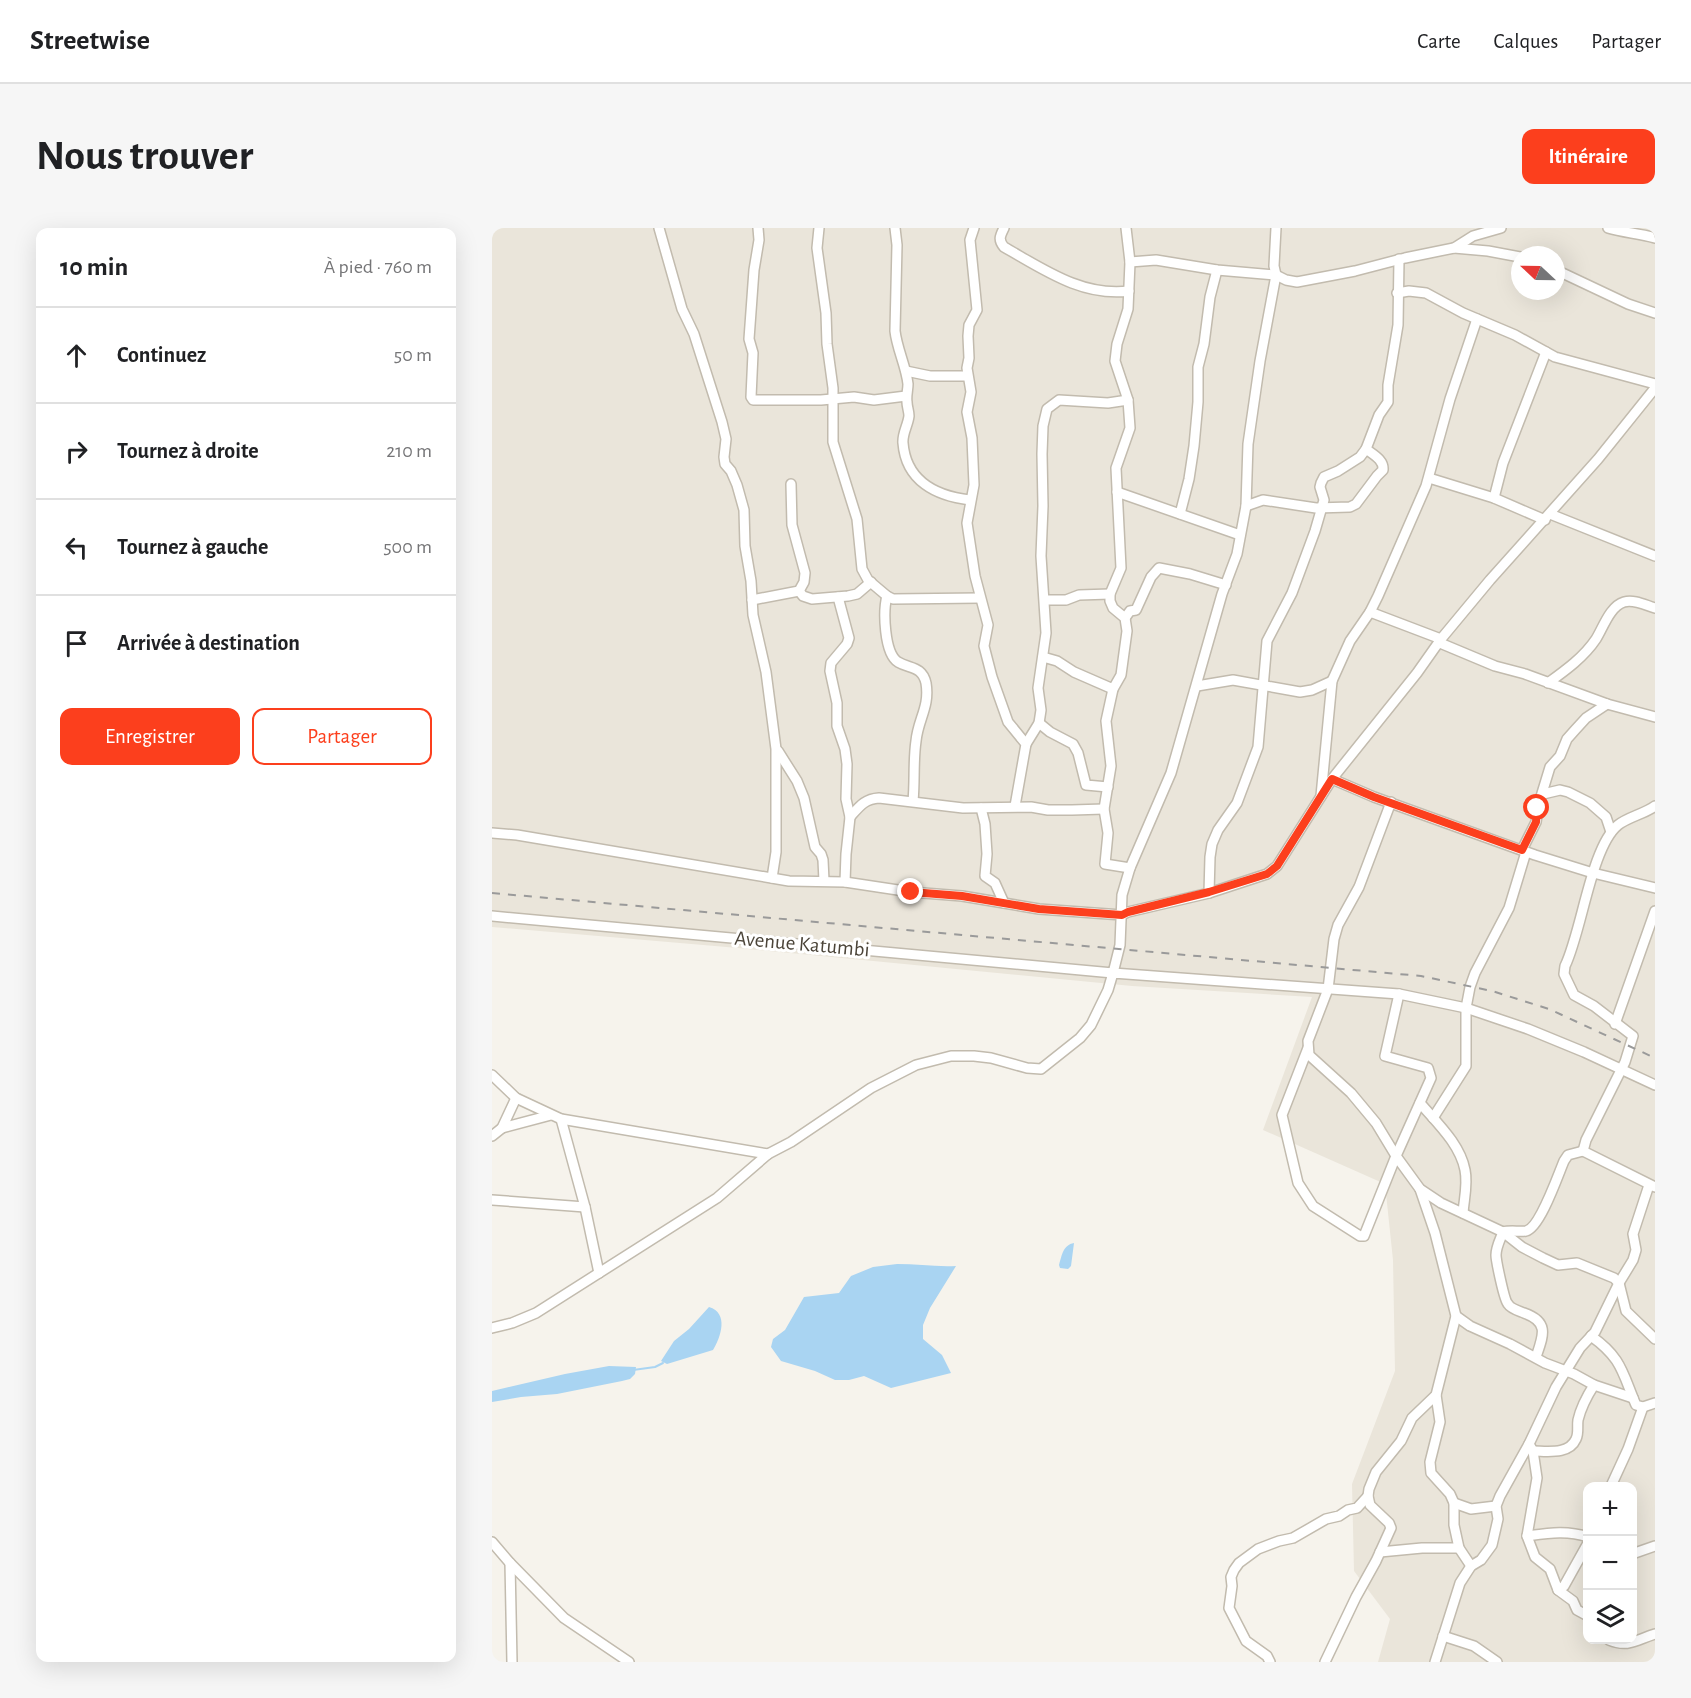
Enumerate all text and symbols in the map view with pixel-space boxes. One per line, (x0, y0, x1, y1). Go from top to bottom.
text: Streetwise (30, 27, 150, 55)
text: Carte (1417, 31, 1461, 52)
text: Calques (1494, 31, 1558, 52)
text: Partager (1591, 31, 1661, 52)
button: Itinéraire (1522, 129, 1655, 184)
text: Nous trouver (36, 135, 253, 177)
north arrow (1511, 246, 1565, 300)
text: 10 min (60, 254, 128, 280)
text: À pied · 760 m (324, 257, 432, 277)
icon: ahead (60, 339, 93, 372)
text: Continuez (117, 344, 206, 366)
text: 50 m (394, 345, 432, 365)
icon: right (60, 435, 93, 468)
text: Tournez à droite (117, 440, 259, 462)
text: 210 m (386, 441, 432, 461)
icon: left (60, 531, 93, 564)
text: Tournez à gauche (117, 536, 268, 558)
text: 500 m (383, 537, 432, 557)
icon: arrive (60, 627, 93, 660)
text: Arrivée à destination (117, 632, 300, 654)
button: Enregistrer (60, 708, 240, 765)
button: Partager (252, 708, 432, 765)
route start (1523, 794, 1549, 820)
route end (897, 878, 923, 904)
street label: Avenue Katumbi (734, 928, 870, 960)
map controls (1583, 1482, 1637, 1644)
button: + (1583, 1482, 1637, 1536)
button: − (1583, 1536, 1637, 1590)
button: layers (1583, 1590, 1637, 1644)

